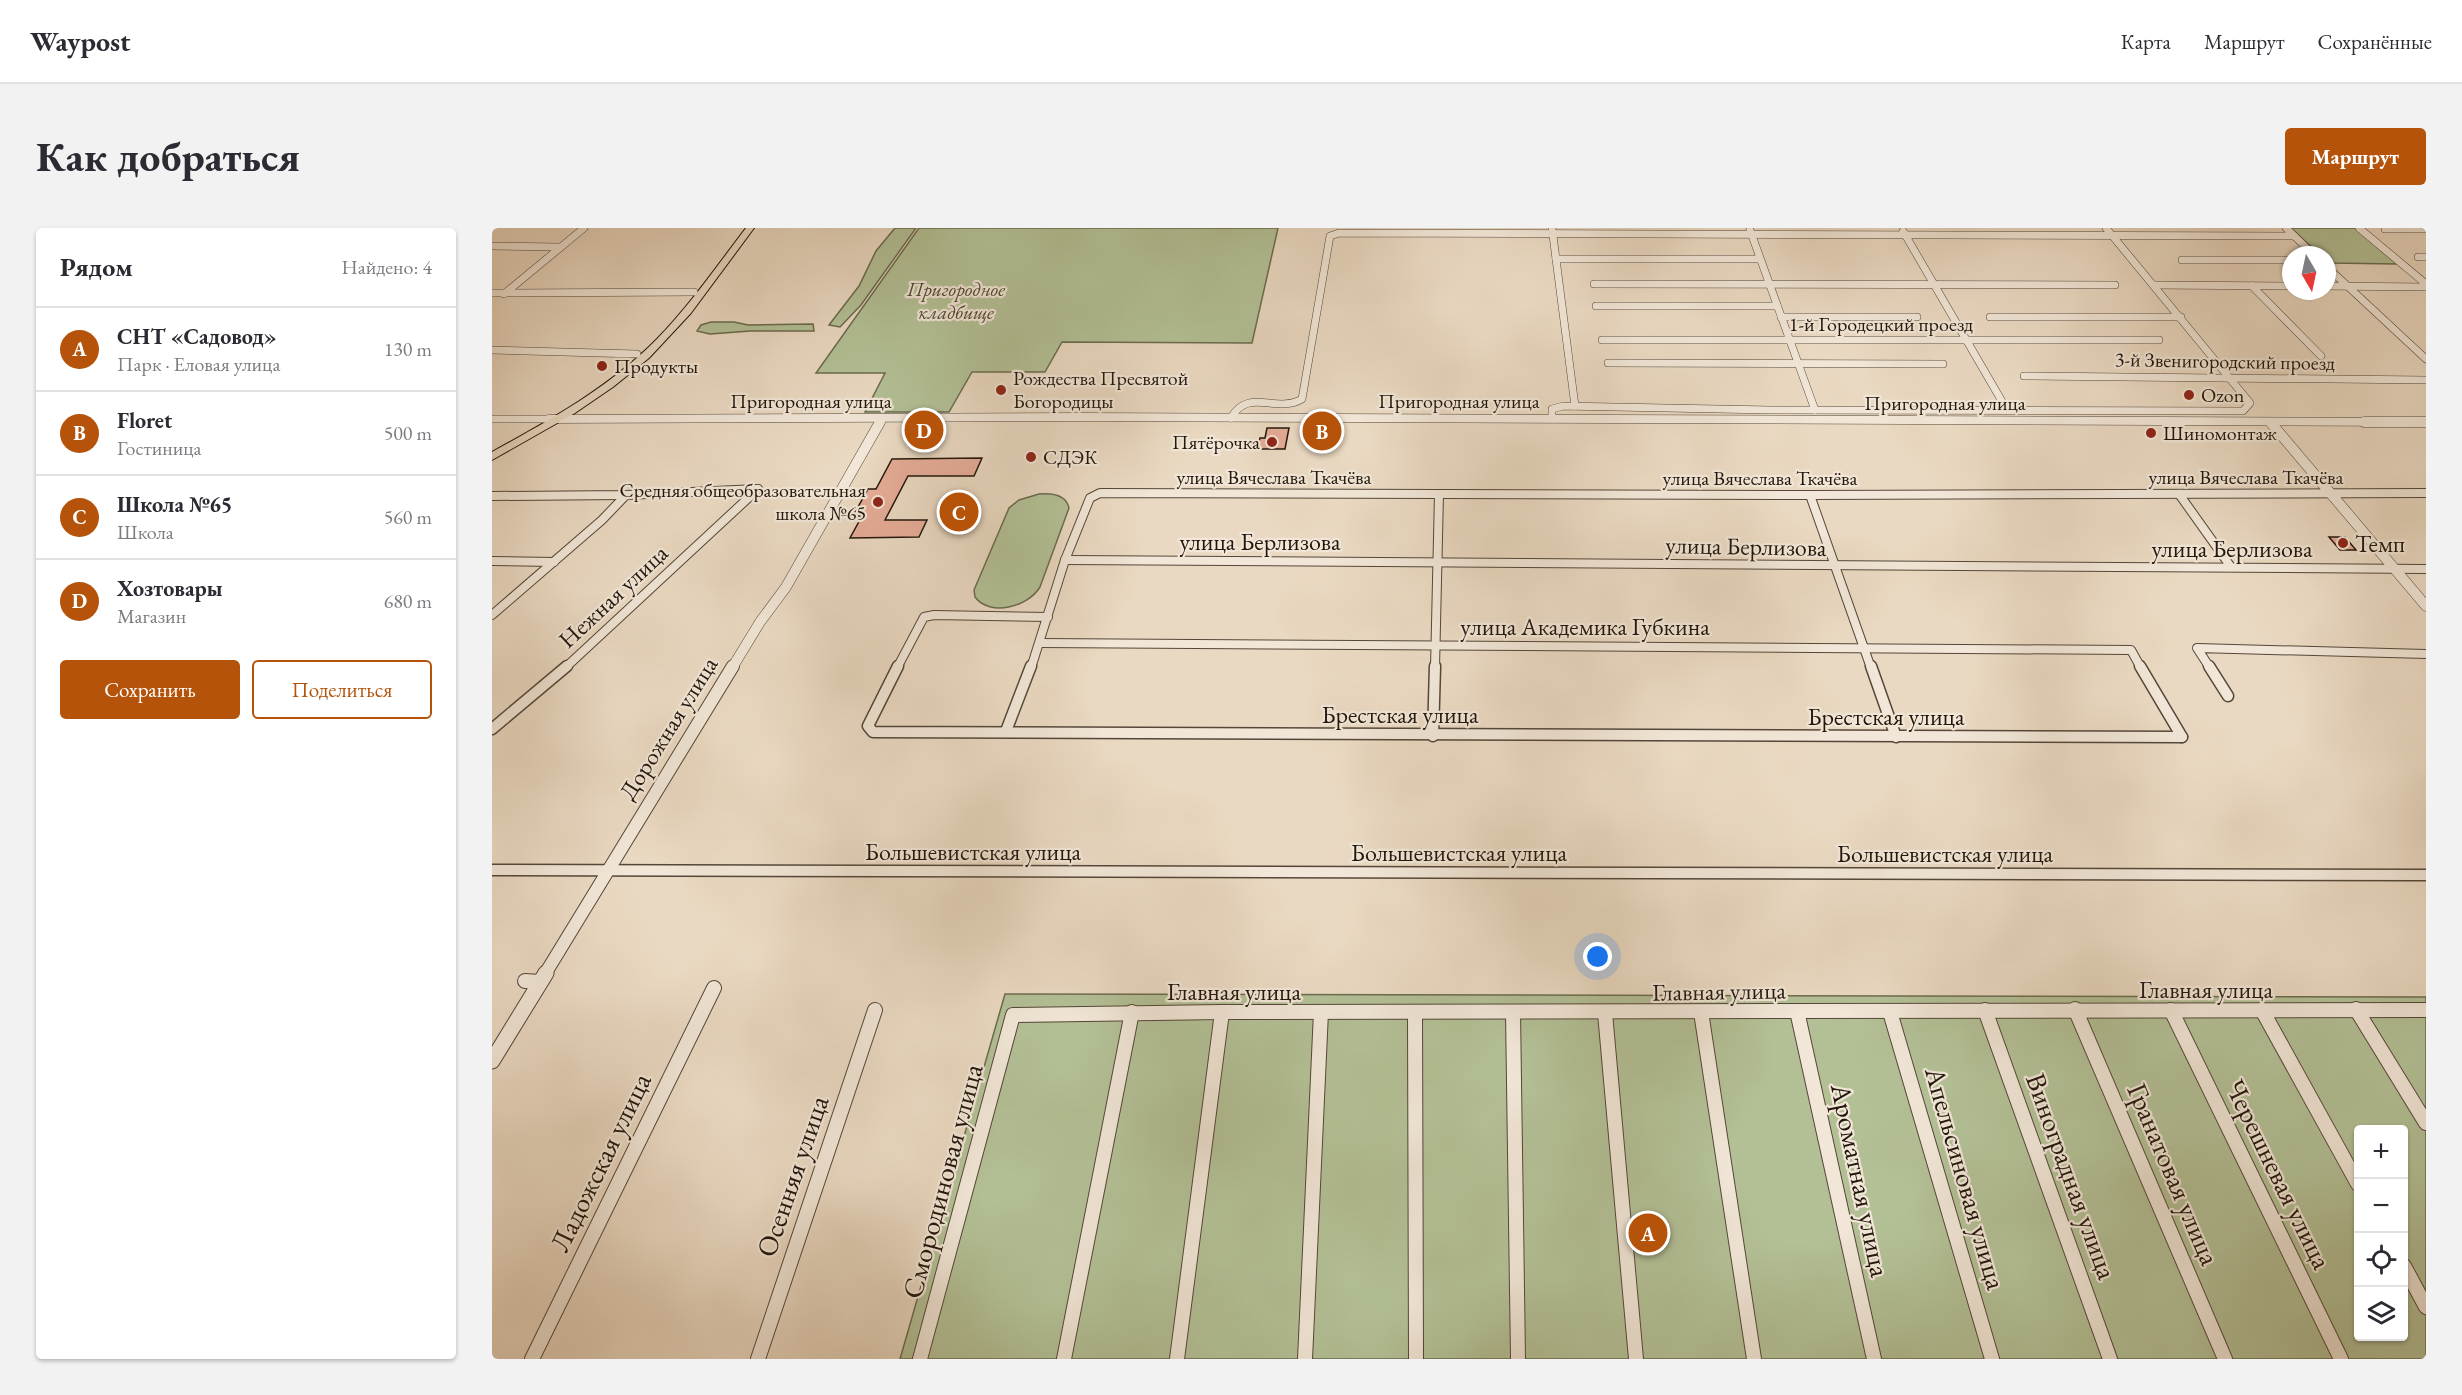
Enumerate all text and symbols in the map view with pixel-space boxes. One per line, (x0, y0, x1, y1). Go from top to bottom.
text: Waypost (30, 23, 131, 59)
text: Карта (2121, 28, 2171, 55)
text: Маршрут (2204, 28, 2285, 55)
text: Сохранённые (2318, 28, 2432, 55)
button: Маршрут (2285, 128, 2426, 185)
text: Как добраться (36, 129, 300, 184)
north arrow (2282, 246, 2336, 300)
text: Рядом (60, 250, 133, 284)
text: Найдено: 4 (341, 254, 432, 280)
park label: Пригородное кладбище (906, 276, 1005, 325)
street label: 1-й Городецкий проезд (1789, 311, 1973, 337)
text: СНТ «Садовод» (117, 322, 277, 351)
text: A (72, 336, 87, 362)
text: 130 m (384, 336, 432, 362)
street label: 3-й Звенигородский проезд (2115, 346, 2335, 376)
text: Парк · Еловая улица (117, 351, 280, 377)
place label: Продукты (614, 353, 698, 379)
marker: Продукты (595, 359, 609, 373)
place label: Рождества Пресвятой Богородицы (1013, 365, 1189, 414)
place label: Ozon (2201, 382, 2245, 408)
marker: Рождества Пресвятой Богородицы (994, 383, 1008, 397)
street label: Пригородная улица (730, 388, 892, 414)
street label: Пригородная улица (1378, 388, 1540, 414)
marker: Ozon (2182, 388, 2196, 402)
street label: Пригородная улица (1864, 390, 2026, 416)
text: Floret (117, 406, 172, 435)
pin: D (904, 408, 944, 452)
pin: B (1302, 408, 1342, 454)
text: B (73, 420, 86, 446)
text: 500 m (384, 420, 432, 446)
place label: Шиномонтаж (2163, 420, 2277, 446)
marker: Шиномонтаж (2144, 426, 2158, 440)
place label: Пятёрочка (1172, 429, 1260, 455)
text: Гостиница (117, 435, 202, 461)
marker: Пятёрочка (1265, 435, 1279, 449)
place label: СДЭК (1043, 444, 1098, 470)
marker: СДЭК (1024, 450, 1038, 464)
street label: улица Вячеслава Ткачёва (1176, 464, 1372, 490)
street label: улица Вячеслава Ткачёва (2148, 464, 2344, 490)
street label: улица Вячеслава Ткачёва (1662, 465, 1858, 491)
place label: Средняя общеобразовательная школа №65 (620, 477, 866, 526)
text: Школа №65 (117, 490, 232, 519)
pin: C (940, 490, 978, 534)
marker: Средняя общеобразовательная школа №65 (871, 495, 885, 509)
text: C (72, 504, 87, 530)
text: 560 m (384, 504, 432, 530)
text: Школа (117, 519, 174, 545)
street label: улица Берлизова (1179, 526, 1341, 557)
place label: Темп (2355, 528, 2405, 559)
street label: улица Берлизова (1665, 529, 1827, 563)
street label: улица Берлизова (2151, 533, 2313, 564)
marker: Темп (2336, 536, 2350, 550)
street label: Нежная улица (552, 537, 675, 655)
text: Хозтовары (117, 574, 223, 603)
text: D (72, 588, 87, 614)
text: 680 m (384, 588, 432, 614)
text: Магазин (117, 603, 186, 629)
street label: улица Академика Губкина (1460, 611, 1710, 642)
street label: Дорожная улица (612, 650, 725, 805)
button: Сохранить (60, 660, 240, 719)
button: Поделиться (252, 660, 432, 719)
street label: Брестская улица (1322, 699, 1479, 730)
street label: Брестская улица (1808, 701, 1965, 732)
street label: Большевистская улица (865, 836, 1082, 867)
street label: Большевистская улица (1351, 837, 1568, 868)
street label: Большевистская улица (1837, 838, 2054, 869)
your location (1583, 942, 1612, 971)
street label: Главная улица (1652, 974, 1787, 1008)
street label: Главная улица (2139, 974, 2273, 1005)
street label: Главная улица (1167, 976, 1301, 1007)
street label: Смородиновая улица (893, 1059, 991, 1302)
street label: Апельсиновая улица (1917, 1062, 2015, 1294)
street label: Ладожская улица (541, 1066, 659, 1257)
street label: Виноградная улица (2018, 1068, 2126, 1285)
street label: Черешневая улица (2217, 1073, 2341, 1276)
street label: Гранатовая улица (2119, 1077, 2229, 1271)
street label: Ароматная улица (1823, 1079, 1899, 1281)
street label: Осенняя улица (748, 1090, 837, 1261)
map controls (2354, 1125, 2408, 1341)
button: + (2354, 1125, 2408, 1179)
button: − (2354, 1179, 2408, 1233)
pin: A (1628, 1210, 1668, 1256)
button: locate (2354, 1233, 2408, 1287)
button: layers (2354, 1287, 2408, 1341)

